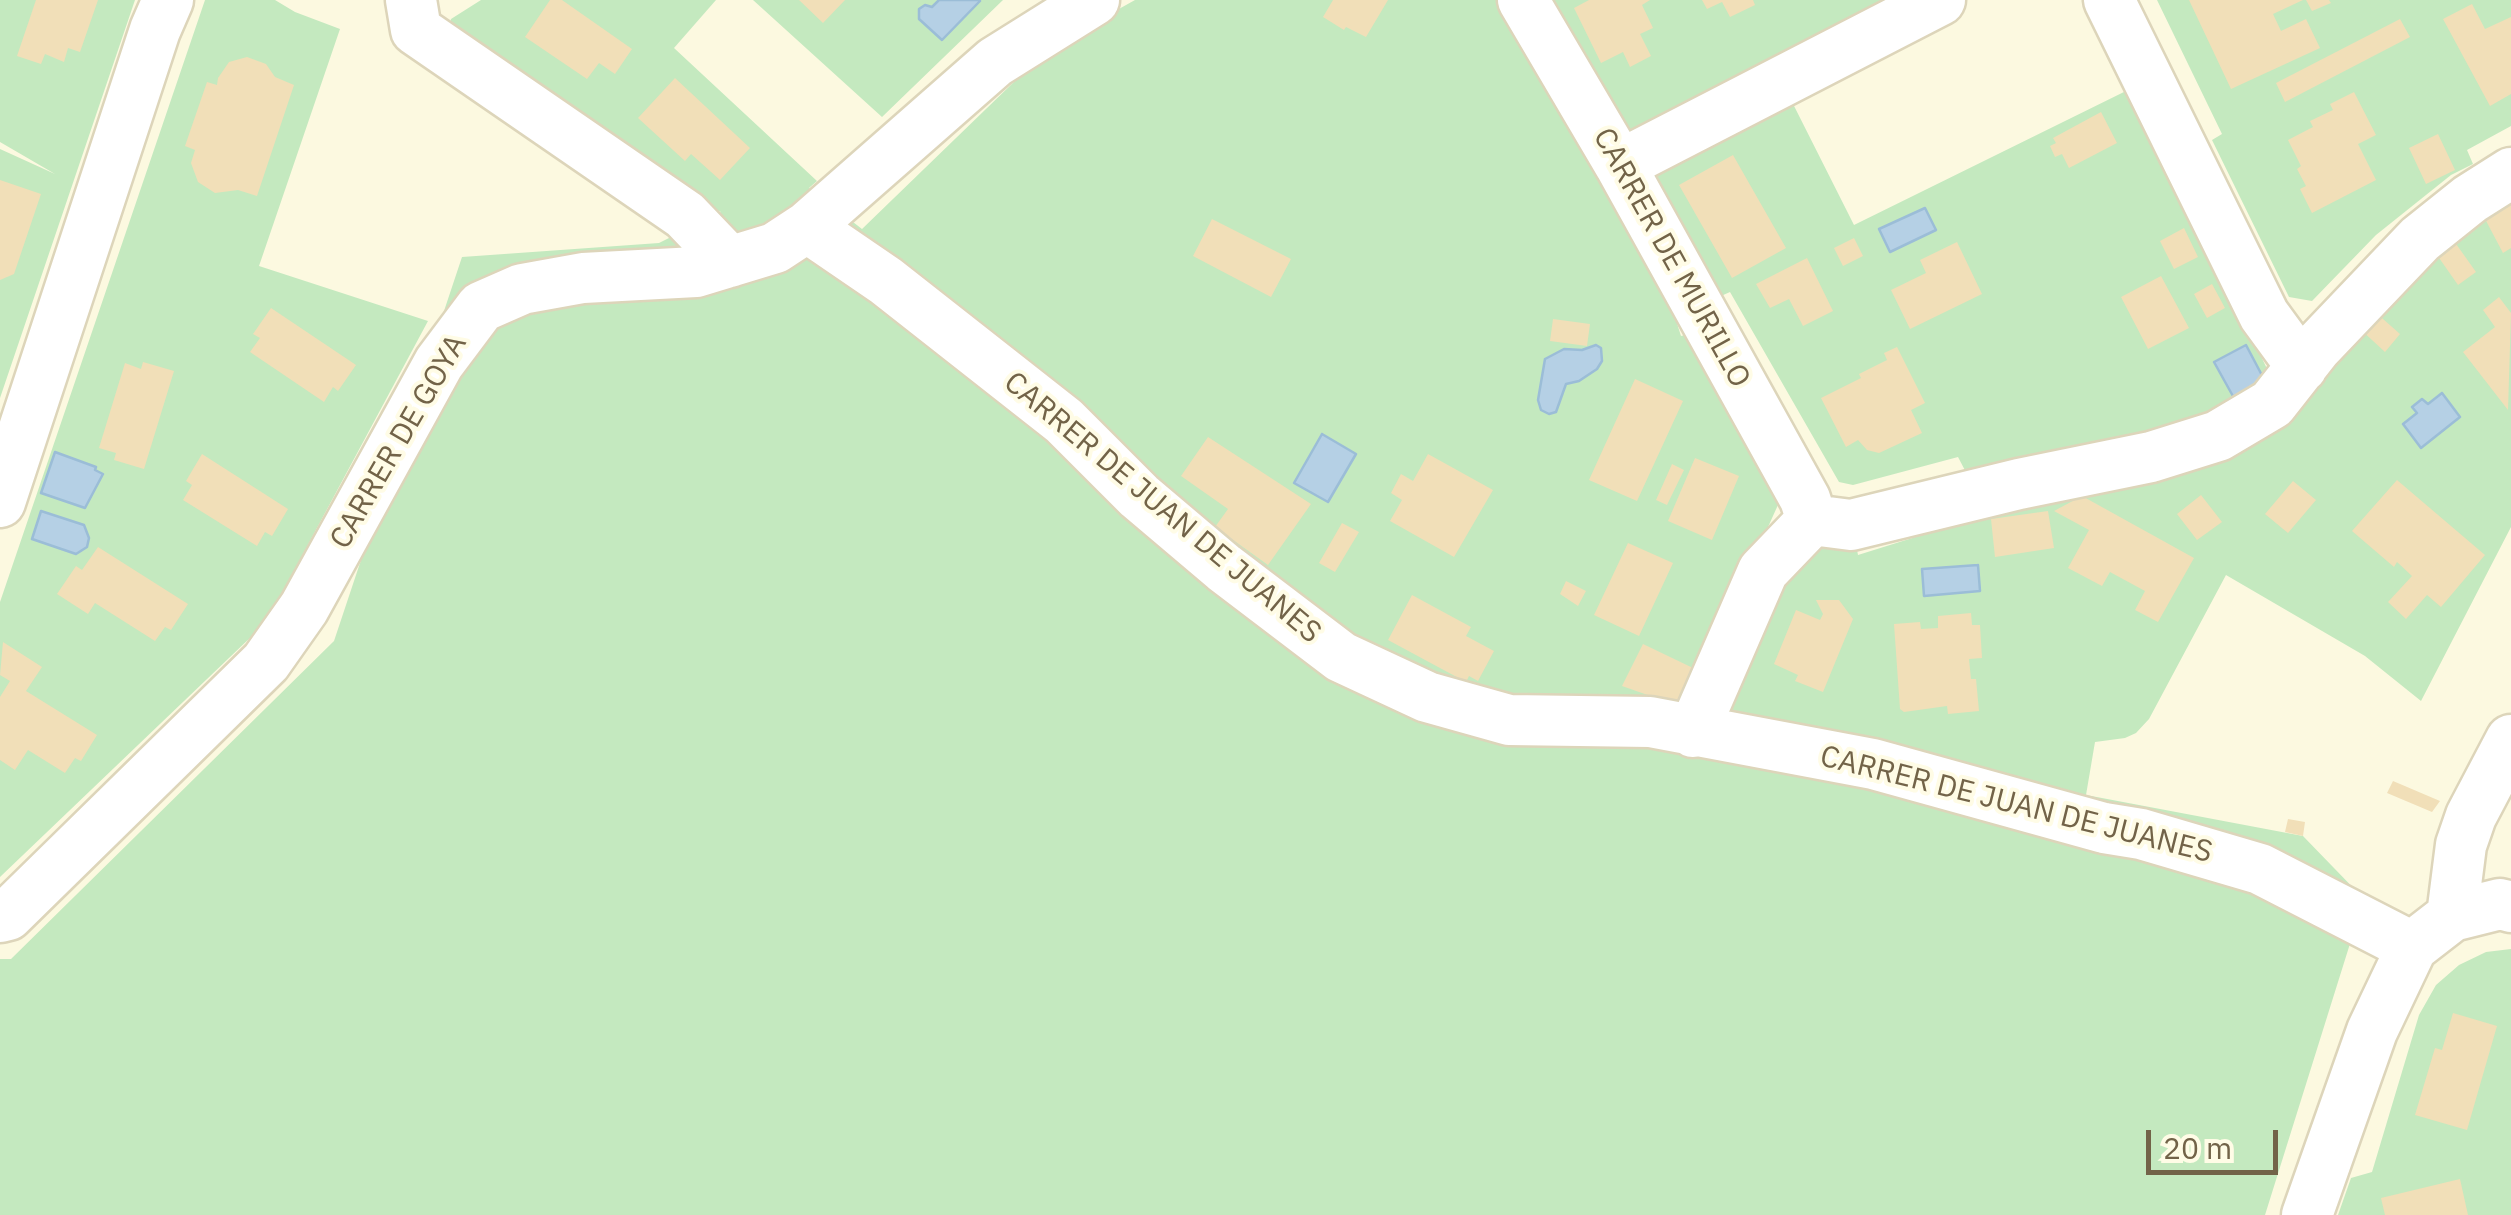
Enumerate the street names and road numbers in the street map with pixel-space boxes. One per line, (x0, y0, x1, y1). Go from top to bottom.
street label: CARRER DE MURILLO (1585, 122, 1757, 394)
street label: CARRER DE GOYA (323, 329, 475, 555)
street label: CARRER DE JUAN DE JUANES (996, 365, 1328, 651)
street label: CARRER DE JUAN DE JUANES (1816, 739, 2216, 871)

